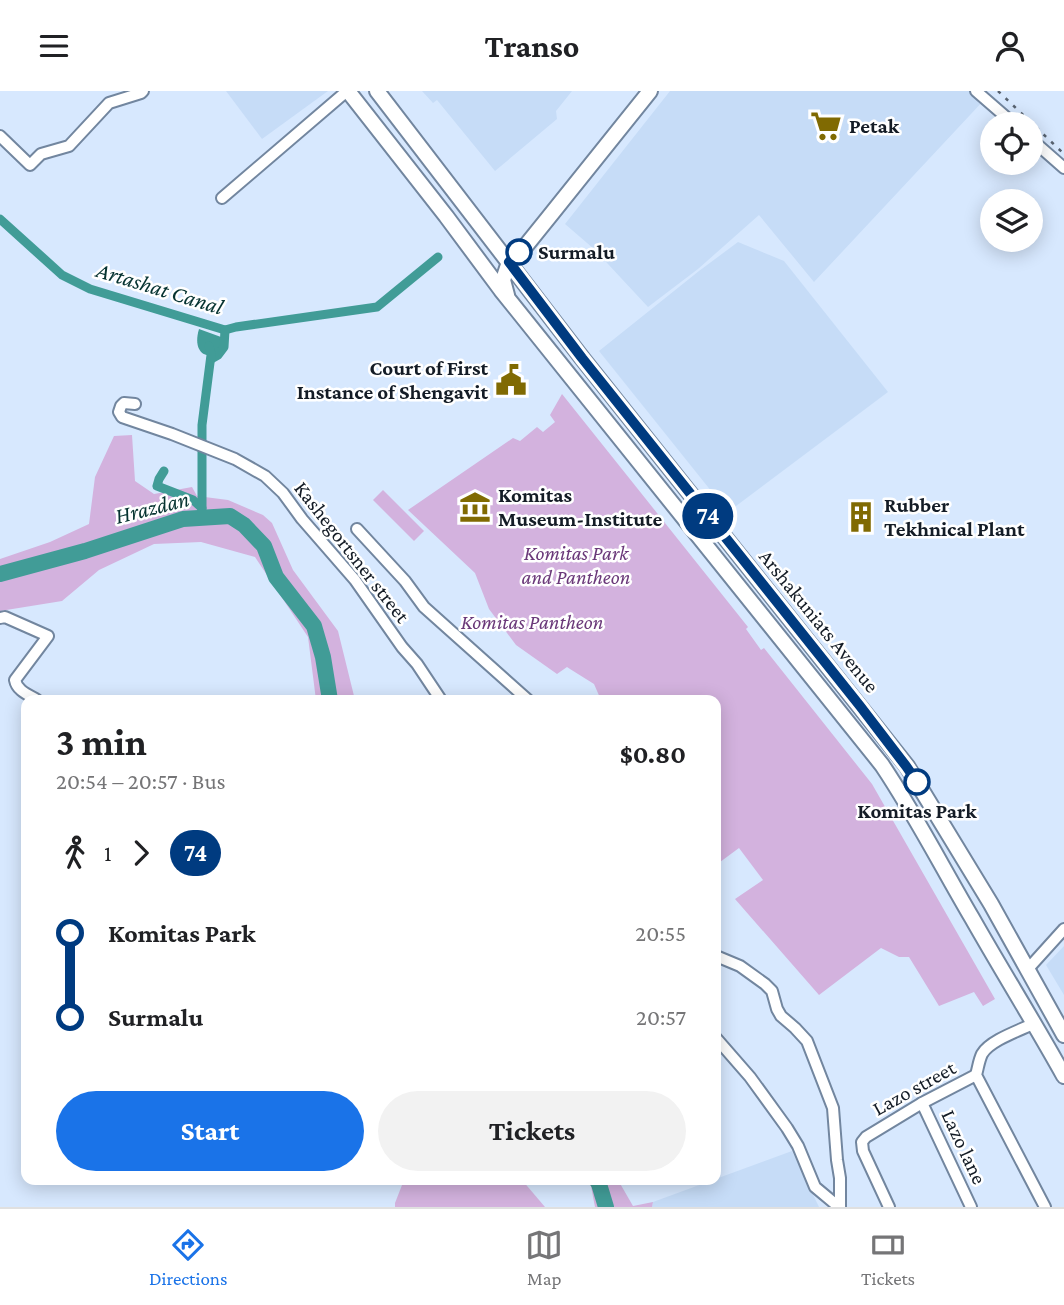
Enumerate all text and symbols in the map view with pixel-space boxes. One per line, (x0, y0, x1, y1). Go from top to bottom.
icon: menu (35, 27, 73, 65)
icon: person (991, 27, 1029, 65)
text: Transo (485, 28, 579, 64)
supermarket icon: Petak (809, 109, 843, 143)
map controls (980, 112, 1043, 252)
button: locate (980, 112, 1043, 175)
place label: Petak (849, 114, 900, 138)
button: layers (980, 189, 1043, 252)
marker: Surmalu (506, 239, 532, 265)
place label: Surmalu (538, 240, 615, 264)
water label: Artashat Canal (93, 256, 227, 320)
place label: Court of First Instance of Shengavit (297, 356, 488, 404)
public building icon: Court of First Instance of Shengavit (494, 363, 528, 397)
street label: Kashegortsner street (289, 477, 415, 628)
place label: Komitas Museum-Institute (498, 483, 662, 531)
water label: Hrazdan (112, 485, 192, 529)
museum icon: Komitas Museum-Institute (458, 490, 492, 524)
line badge: 74 (676, 493, 740, 539)
place label: Rubber Tekhnical Plant (884, 493, 1025, 541)
building icon: Rubber Tekhnical Plant (844, 500, 878, 534)
text: 74 (696, 502, 720, 529)
park label: Komitas Park and Pantheon (522, 541, 630, 589)
street label: Arshakuniats Avenue (754, 545, 884, 697)
park label: Komitas Pantheon (461, 610, 603, 634)
text: 3 min (56, 721, 147, 763)
text: $0.80 (620, 740, 686, 769)
text: 20:54 – 20:57 · Bus (56, 768, 226, 794)
marker: Komitas Park (904, 769, 930, 795)
place label: Komitas Park (857, 799, 977, 823)
icon: walk (56, 834, 94, 872)
icon: forward (122, 834, 160, 872)
text: 74 (184, 839, 207, 866)
text: 1 (104, 840, 112, 866)
text: Komitas Park (108, 919, 256, 948)
text: 20:55 (635, 920, 686, 946)
text: Surmalu (108, 1003, 203, 1032)
text: 20:57 (636, 1004, 686, 1030)
street label: Lazo street (868, 1055, 961, 1121)
button: Start (56, 1091, 364, 1171)
button: Tickets (378, 1091, 686, 1171)
street label: Lazo lane (936, 1106, 992, 1188)
tab: Directions (149, 1226, 227, 1289)
tab: Map (525, 1226, 563, 1289)
tab: Tickets (861, 1226, 915, 1289)

